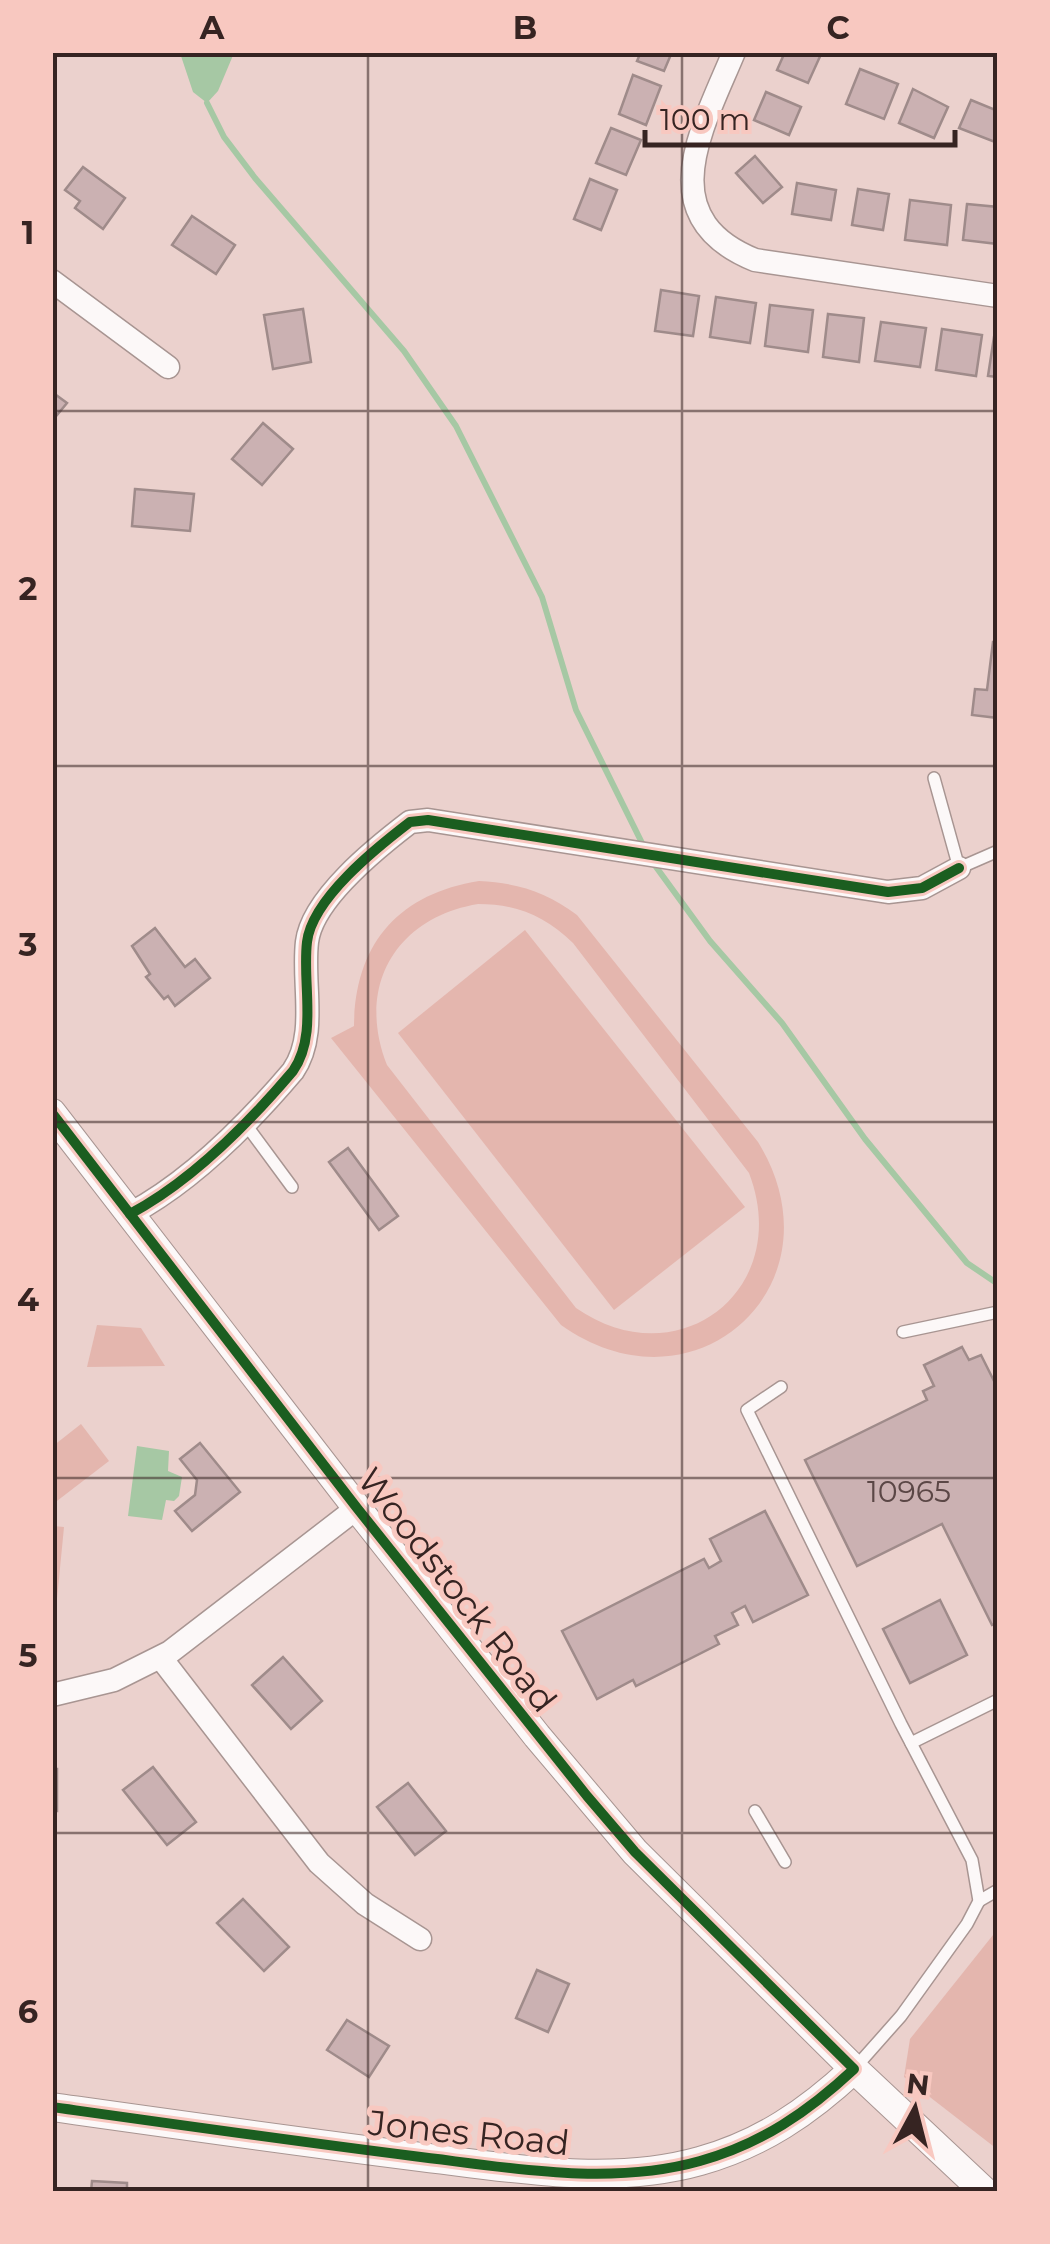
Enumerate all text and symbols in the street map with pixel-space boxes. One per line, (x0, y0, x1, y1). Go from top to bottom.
text: A (199, 8, 225, 47)
text: B (513, 8, 537, 47)
text: C (826, 8, 850, 47)
scale bar (645, 85, 955, 147)
text: 100 m (660, 101, 750, 138)
text: 1 (22, 213, 34, 252)
text: 2 (19, 569, 37, 608)
text: 3 (18, 925, 37, 964)
text: 4 (17, 1280, 39, 1319)
street label: Woodstock Road (349, 1459, 566, 1720)
house number: 10965 (867, 1473, 951, 1510)
text: 5 (18, 1636, 38, 1675)
text: 6 (18, 1992, 38, 2031)
north arrow (865, 2059, 965, 2159)
text: N (905, 2066, 931, 2102)
street label: Jones Road (365, 2100, 572, 2164)

